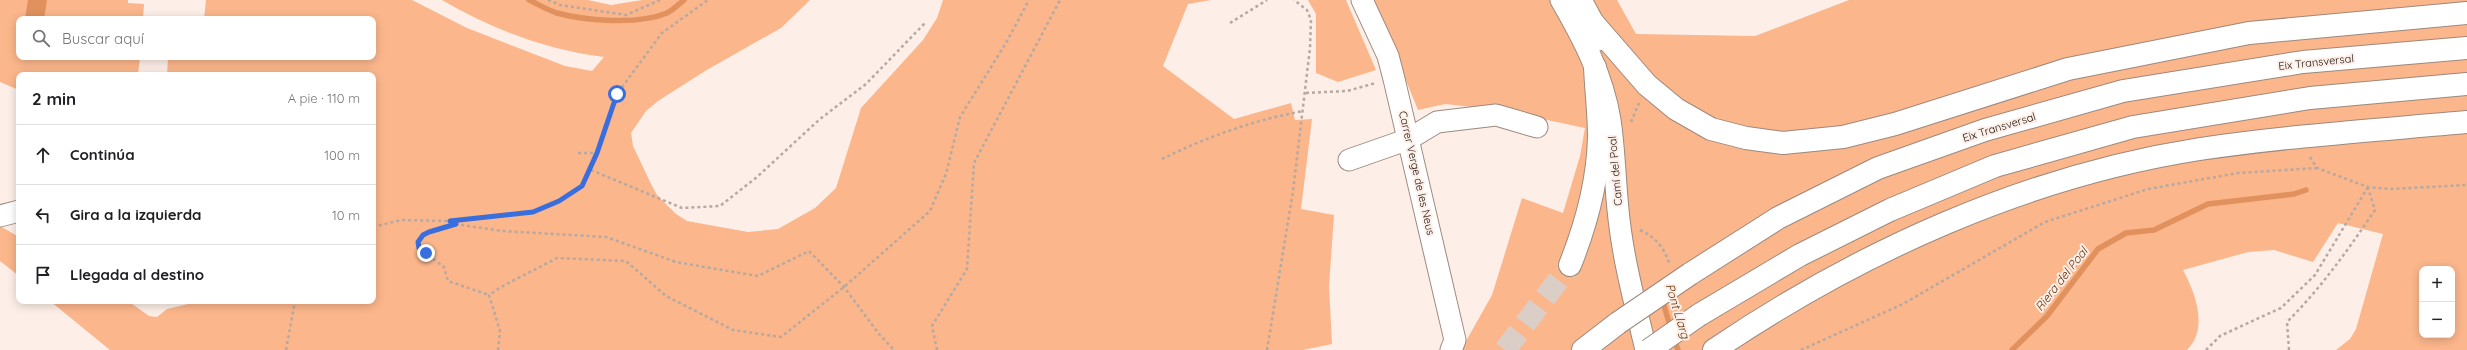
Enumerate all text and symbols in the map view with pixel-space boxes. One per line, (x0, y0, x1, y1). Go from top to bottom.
search box (16, 16, 376, 60)
icon: search (30, 27, 52, 49)
text: Buscar aquí (62, 29, 144, 48)
street label: Eix Transversal (2278, 51, 2354, 73)
route start (608, 85, 626, 103)
text: 2 min (32, 88, 76, 109)
text: A pie · 110 m (288, 90, 360, 106)
street label: Eix Transversal (1961, 109, 2037, 145)
street label: Carrer Verge de les Neus (1396, 110, 1438, 236)
street label: Camí del Poal (1605, 136, 1625, 206)
icon: ahead (32, 144, 54, 166)
text: Continúa (70, 145, 135, 164)
text: 100 m (324, 147, 360, 163)
icon: left (32, 204, 54, 226)
text: Gira a la izquierda (70, 205, 202, 224)
text: 10 m (332, 207, 360, 223)
water label: Riera del Poal (2031, 243, 2091, 314)
route end (417, 244, 435, 262)
icon: arrive (32, 264, 54, 286)
text: Llegada al destino (70, 265, 204, 284)
map controls (2419, 266, 2455, 338)
button: + (2419, 266, 2455, 302)
water label: Pont Llarg (1663, 282, 1694, 342)
button: − (2419, 302, 2455, 338)

